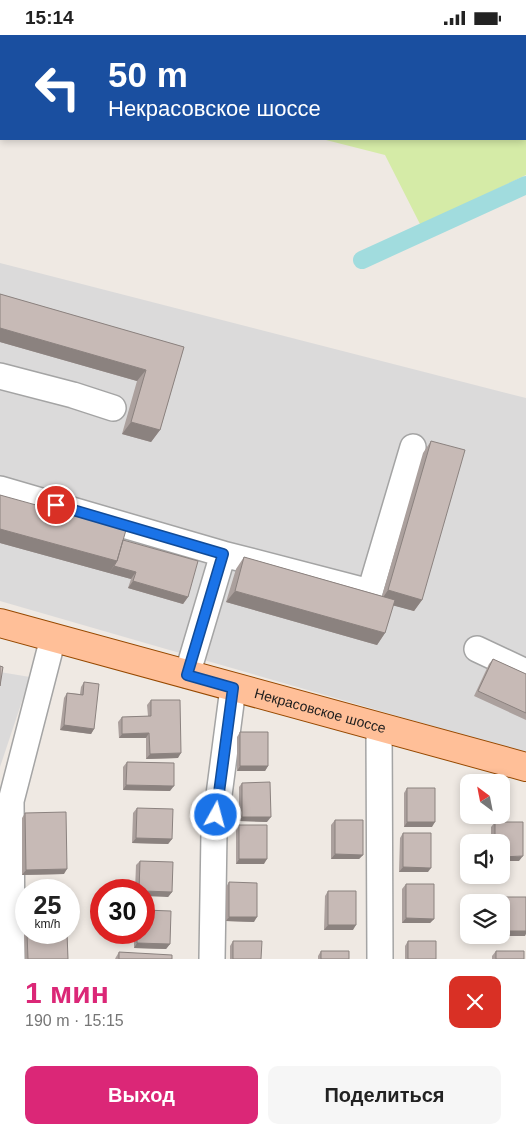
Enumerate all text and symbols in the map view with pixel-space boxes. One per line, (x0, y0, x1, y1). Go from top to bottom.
text: 15:14 (25, 7, 74, 28)
icon: left (25, 55, 90, 120)
text: 50 m (108, 55, 188, 94)
text: Некрасовское шоссе (108, 96, 321, 121)
pin (35, 484, 77, 526)
icon: arrive (42, 491, 70, 519)
street label: Некрасовское шоссе (253, 685, 388, 736)
north arrow (460, 774, 510, 824)
map controls (460, 774, 510, 944)
position arrow (189, 788, 241, 840)
button: sound (460, 834, 510, 884)
speed limit sign: 30 (90, 879, 155, 944)
text: 25 (34, 891, 61, 919)
button: layers (460, 894, 510, 944)
text: km/h (34, 917, 61, 931)
text: 1 мин (25, 976, 109, 1009)
button: close (449, 976, 501, 1028)
text: 190 m · 15:15 (25, 1012, 124, 1029)
button: Выход (25, 1066, 258, 1124)
button: Поделиться (268, 1066, 501, 1124)

